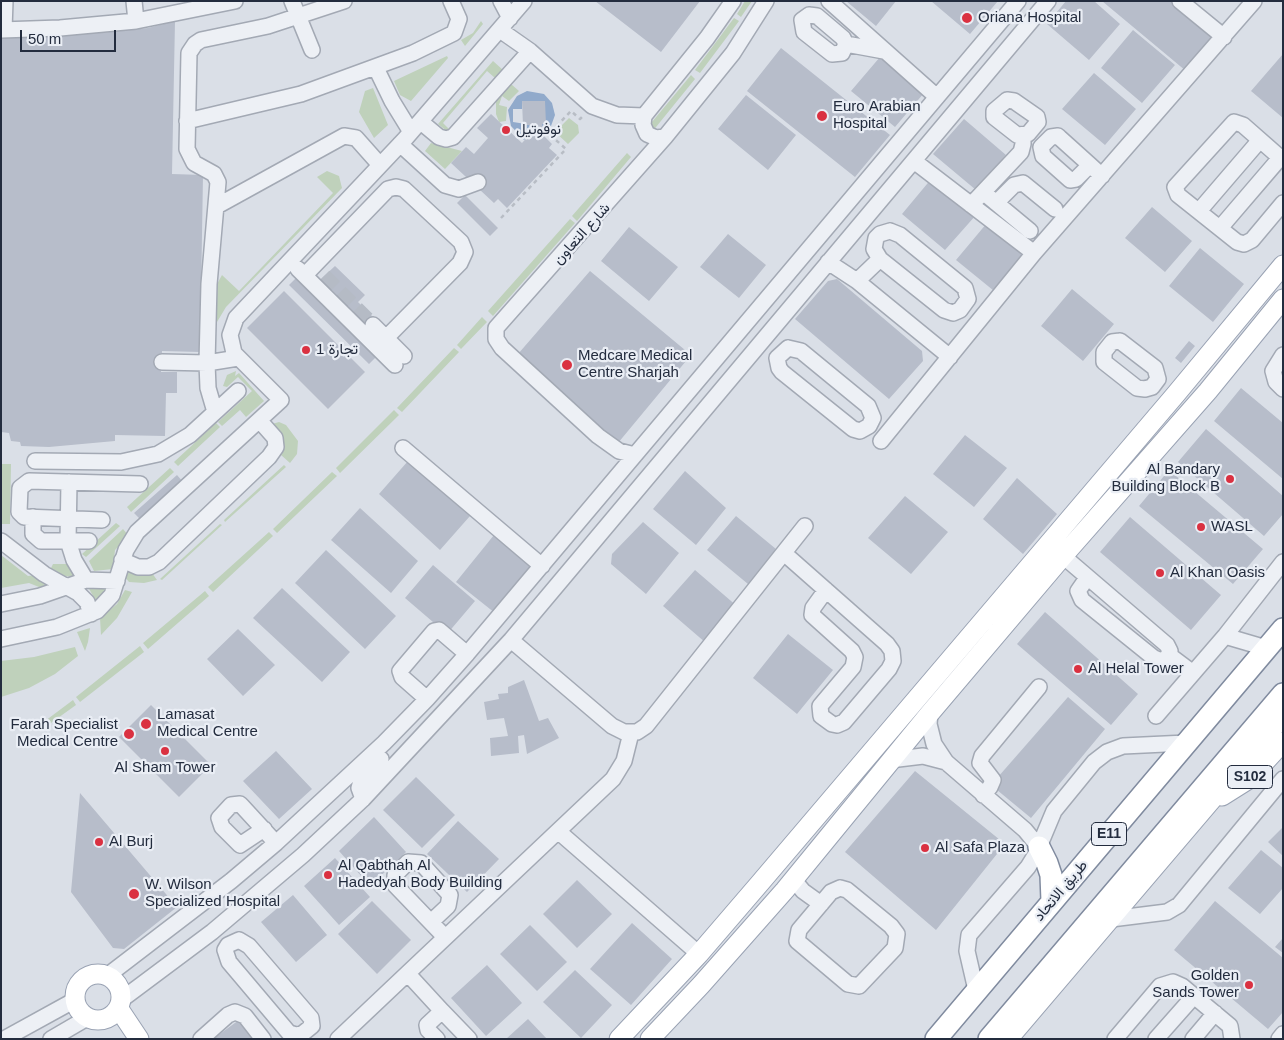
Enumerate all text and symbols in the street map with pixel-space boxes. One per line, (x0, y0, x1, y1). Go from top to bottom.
place label: Oriana Hospital (978, 9, 1081, 27)
marker: Oriana Hospital (960, 11, 974, 25)
scale bar (22, 20, 119, 52)
text: 50 m (28, 30, 61, 47)
place label: Euro Arabian Hospital (833, 98, 921, 133)
marker: Euro Arabian Hospital (815, 109, 829, 123)
place label: نوفوتيل (516, 121, 561, 139)
marker: نوفوتيل (500, 124, 512, 136)
street label: شارع التعاون (550, 199, 614, 269)
place label: تجارة 1 (316, 341, 358, 359)
marker: تجارة 1 (300, 344, 312, 356)
place label: Medcare Medical Centre Sharjah (578, 347, 692, 382)
marker: Medcare Medical Centre Sharjah (560, 358, 574, 372)
place label: Al Bandary Building Block B (1112, 461, 1220, 496)
marker: Al Bandary Building Block B (1224, 473, 1236, 485)
place label: WASL (1211, 518, 1253, 536)
marker: WASL (1195, 521, 1207, 533)
place label: Al Khan Oasis (1170, 564, 1265, 582)
marker: Al Khan Oasis (1154, 567, 1166, 579)
place label: Al Helal Tower (1088, 660, 1184, 678)
marker: Al Helal Tower (1072, 663, 1084, 675)
place label: Lamasat Medical Centre (157, 706, 258, 741)
place label: Farah Specialist Medical Centre (10, 716, 118, 751)
marker: Lamasat Medical Centre (139, 717, 153, 731)
marker: Farah Specialist Medical Centre (122, 727, 136, 741)
marker: Al Sham Tower (159, 745, 171, 757)
place label: Al Sham Tower (115, 759, 215, 777)
road number: S102 (1228, 766, 1272, 789)
road number: E11 (1092, 822, 1126, 846)
place label: Al Burj (109, 833, 153, 851)
marker: Al Burj (93, 836, 105, 848)
place label: Al Safa Plaza (935, 839, 1025, 857)
marker: Al Safa Plaza (919, 842, 931, 854)
place label: Al Qabthah Al Hadedyah Body Building (338, 857, 502, 892)
street label: طريق الاتحاد (1030, 857, 1092, 925)
marker: Al Qabthah Al Hadedyah Body Building (322, 869, 334, 881)
place label: W. Wilson Specialized Hospital (145, 876, 280, 911)
marker: W. Wilson Specialized Hospital (127, 887, 141, 901)
place label: Golden Sands Tower (1152, 967, 1239, 1002)
marker: Golden Sands Tower (1243, 979, 1255, 991)

